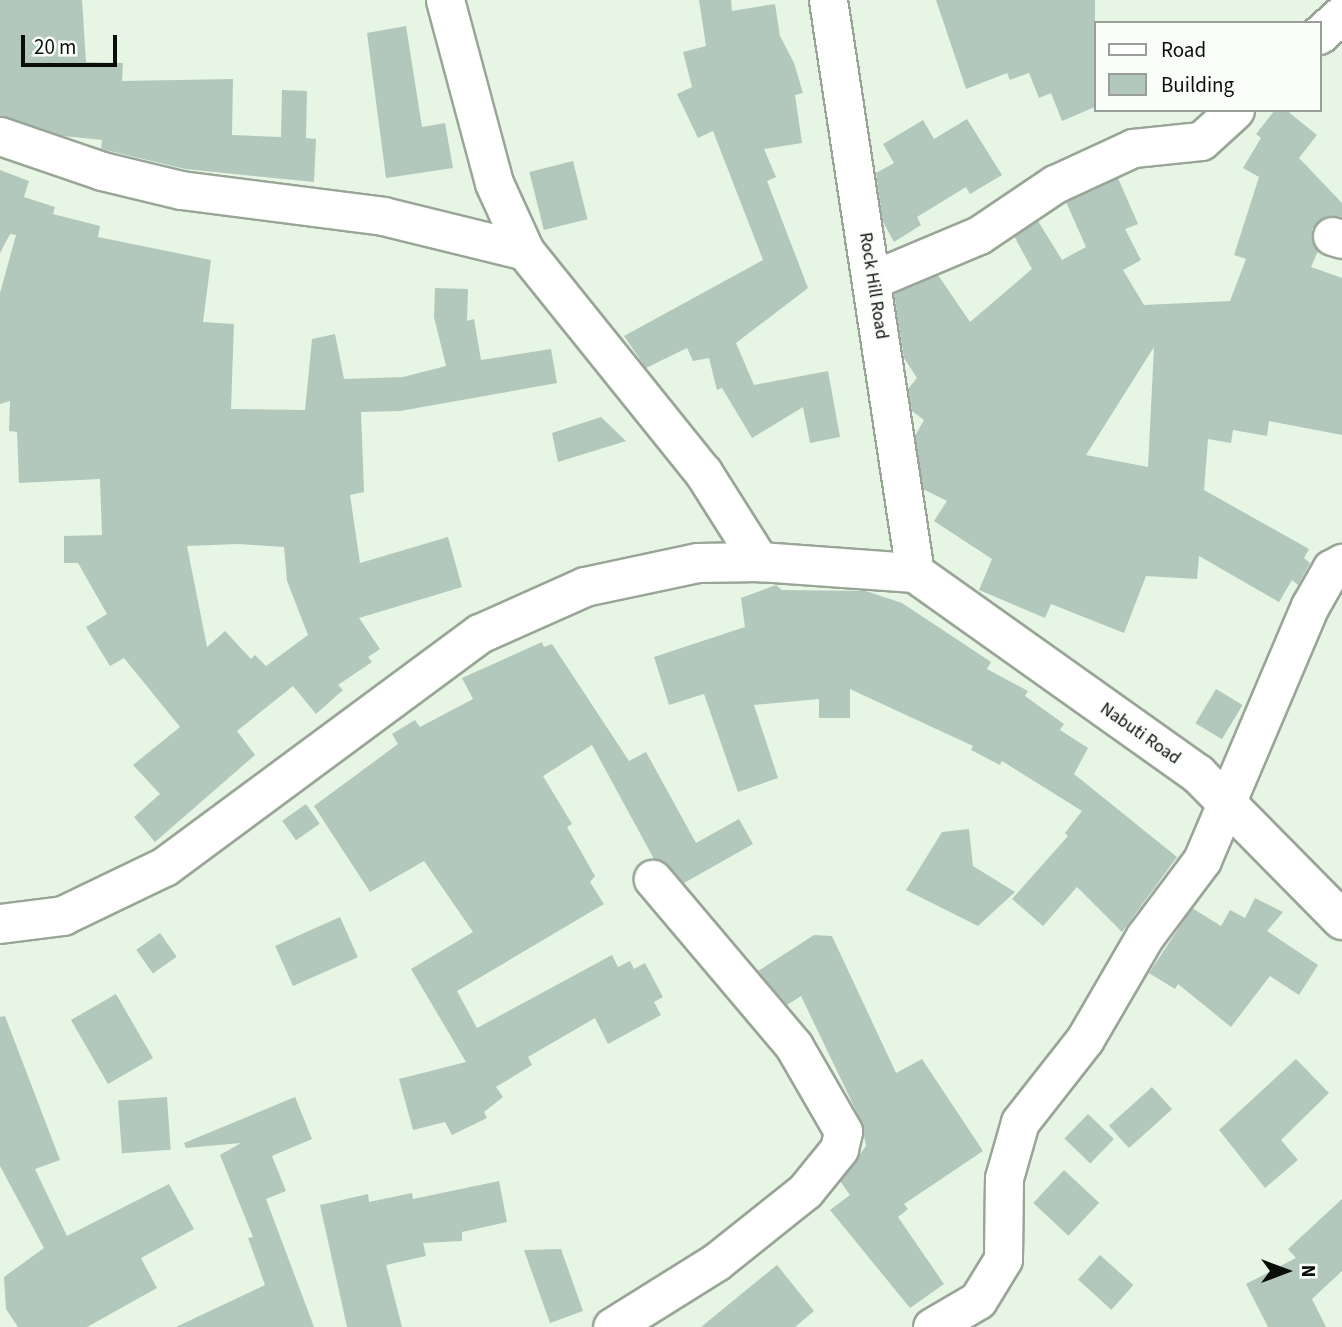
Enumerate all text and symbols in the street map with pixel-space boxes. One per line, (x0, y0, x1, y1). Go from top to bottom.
scale bar (24, 21, 121, 65)
legend (1094, 21, 1321, 112)
text: 20 m (34, 32, 76, 62)
text: Road (1161, 35, 1206, 65)
text: Building (1161, 70, 1234, 100)
street label: Rock Hill Road (854, 231, 892, 341)
street label: Nabuti Road (1096, 698, 1184, 770)
north arrow (1251, 1236, 1321, 1306)
text: N (1294, 1265, 1321, 1277)

